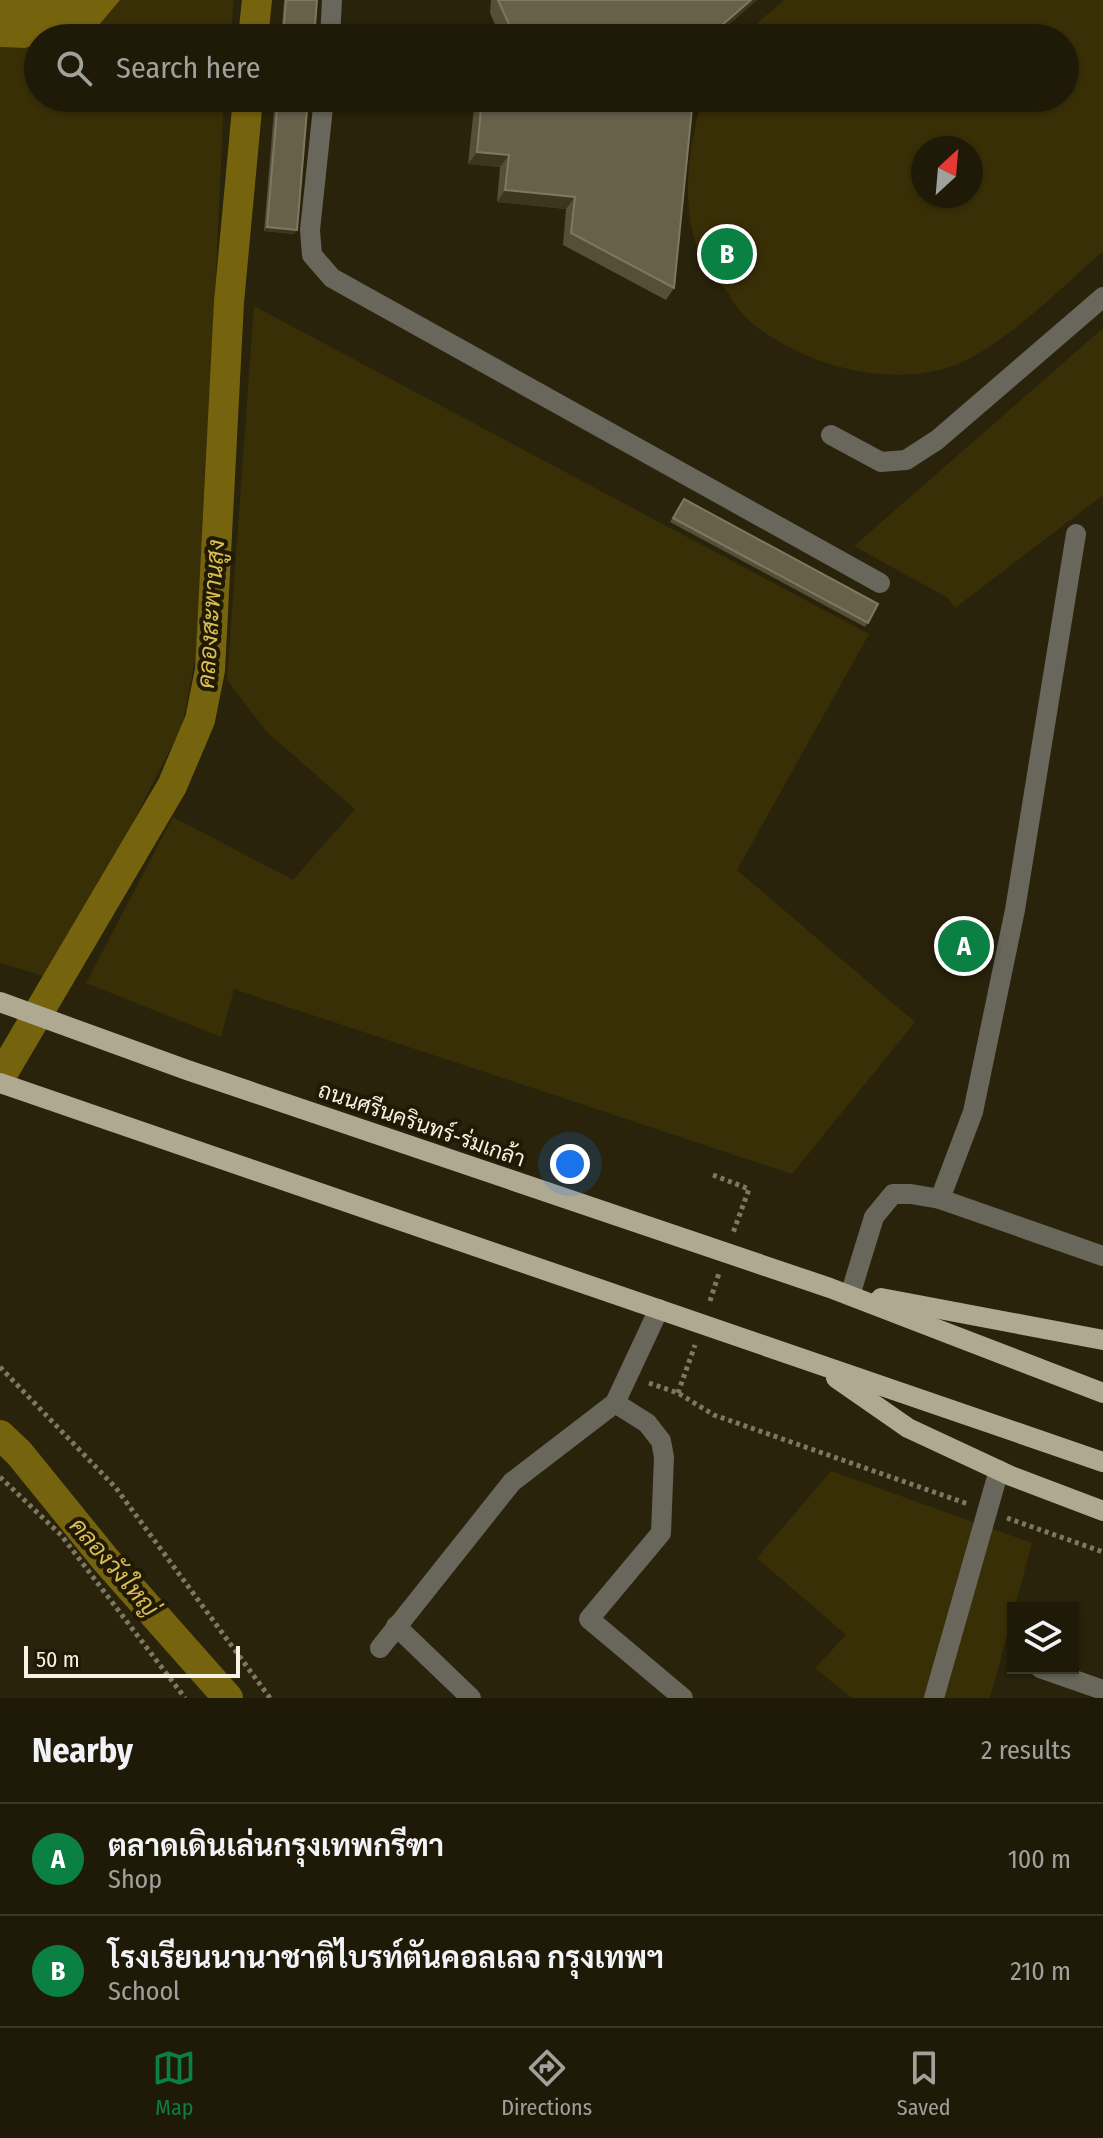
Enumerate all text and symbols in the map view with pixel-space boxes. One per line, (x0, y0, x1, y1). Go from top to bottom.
search box (24, 24, 1079, 112)
icon: search (52, 46, 96, 90)
text: Search here (116, 50, 261, 86)
north arrow (911, 136, 983, 208)
pin: B (701, 224, 753, 284)
water label: คลองสะพานสูง (192, 539, 233, 690)
pin: A (938, 916, 990, 976)
street label: ถนนศรีนครินทร์-ร่มเกล้า (315, 1075, 529, 1173)
your location (550, 1144, 590, 1184)
water label: คลองวังใหญ่ (64, 1511, 166, 1623)
map controls (1007, 1602, 1079, 1674)
button: layers (1007, 1602, 1079, 1674)
scale bar (24, 1642, 240, 1678)
text: 50 m (36, 1646, 80, 1673)
text: Nearby (32, 1730, 133, 1771)
text: 2 results (981, 1735, 1071, 1766)
text: ตลาดเดินเล่นกรุงเทพกรีฑา (108, 1828, 444, 1864)
text: A (51, 1844, 65, 1875)
text: 100 m (1008, 1844, 1071, 1875)
text: Shop (108, 1864, 162, 1895)
text: โรงเรียนนานาชาติไบรท์ตันคอลเลจ กรุงเทพฯ (108, 1940, 664, 1976)
text: B (51, 1956, 65, 1987)
text: 210 m (1010, 1956, 1071, 1987)
text: School (108, 1976, 180, 2007)
tab: Map (152, 2046, 196, 2121)
tab: Directions (501, 2046, 592, 2121)
tab: Saved (897, 2046, 951, 2121)

